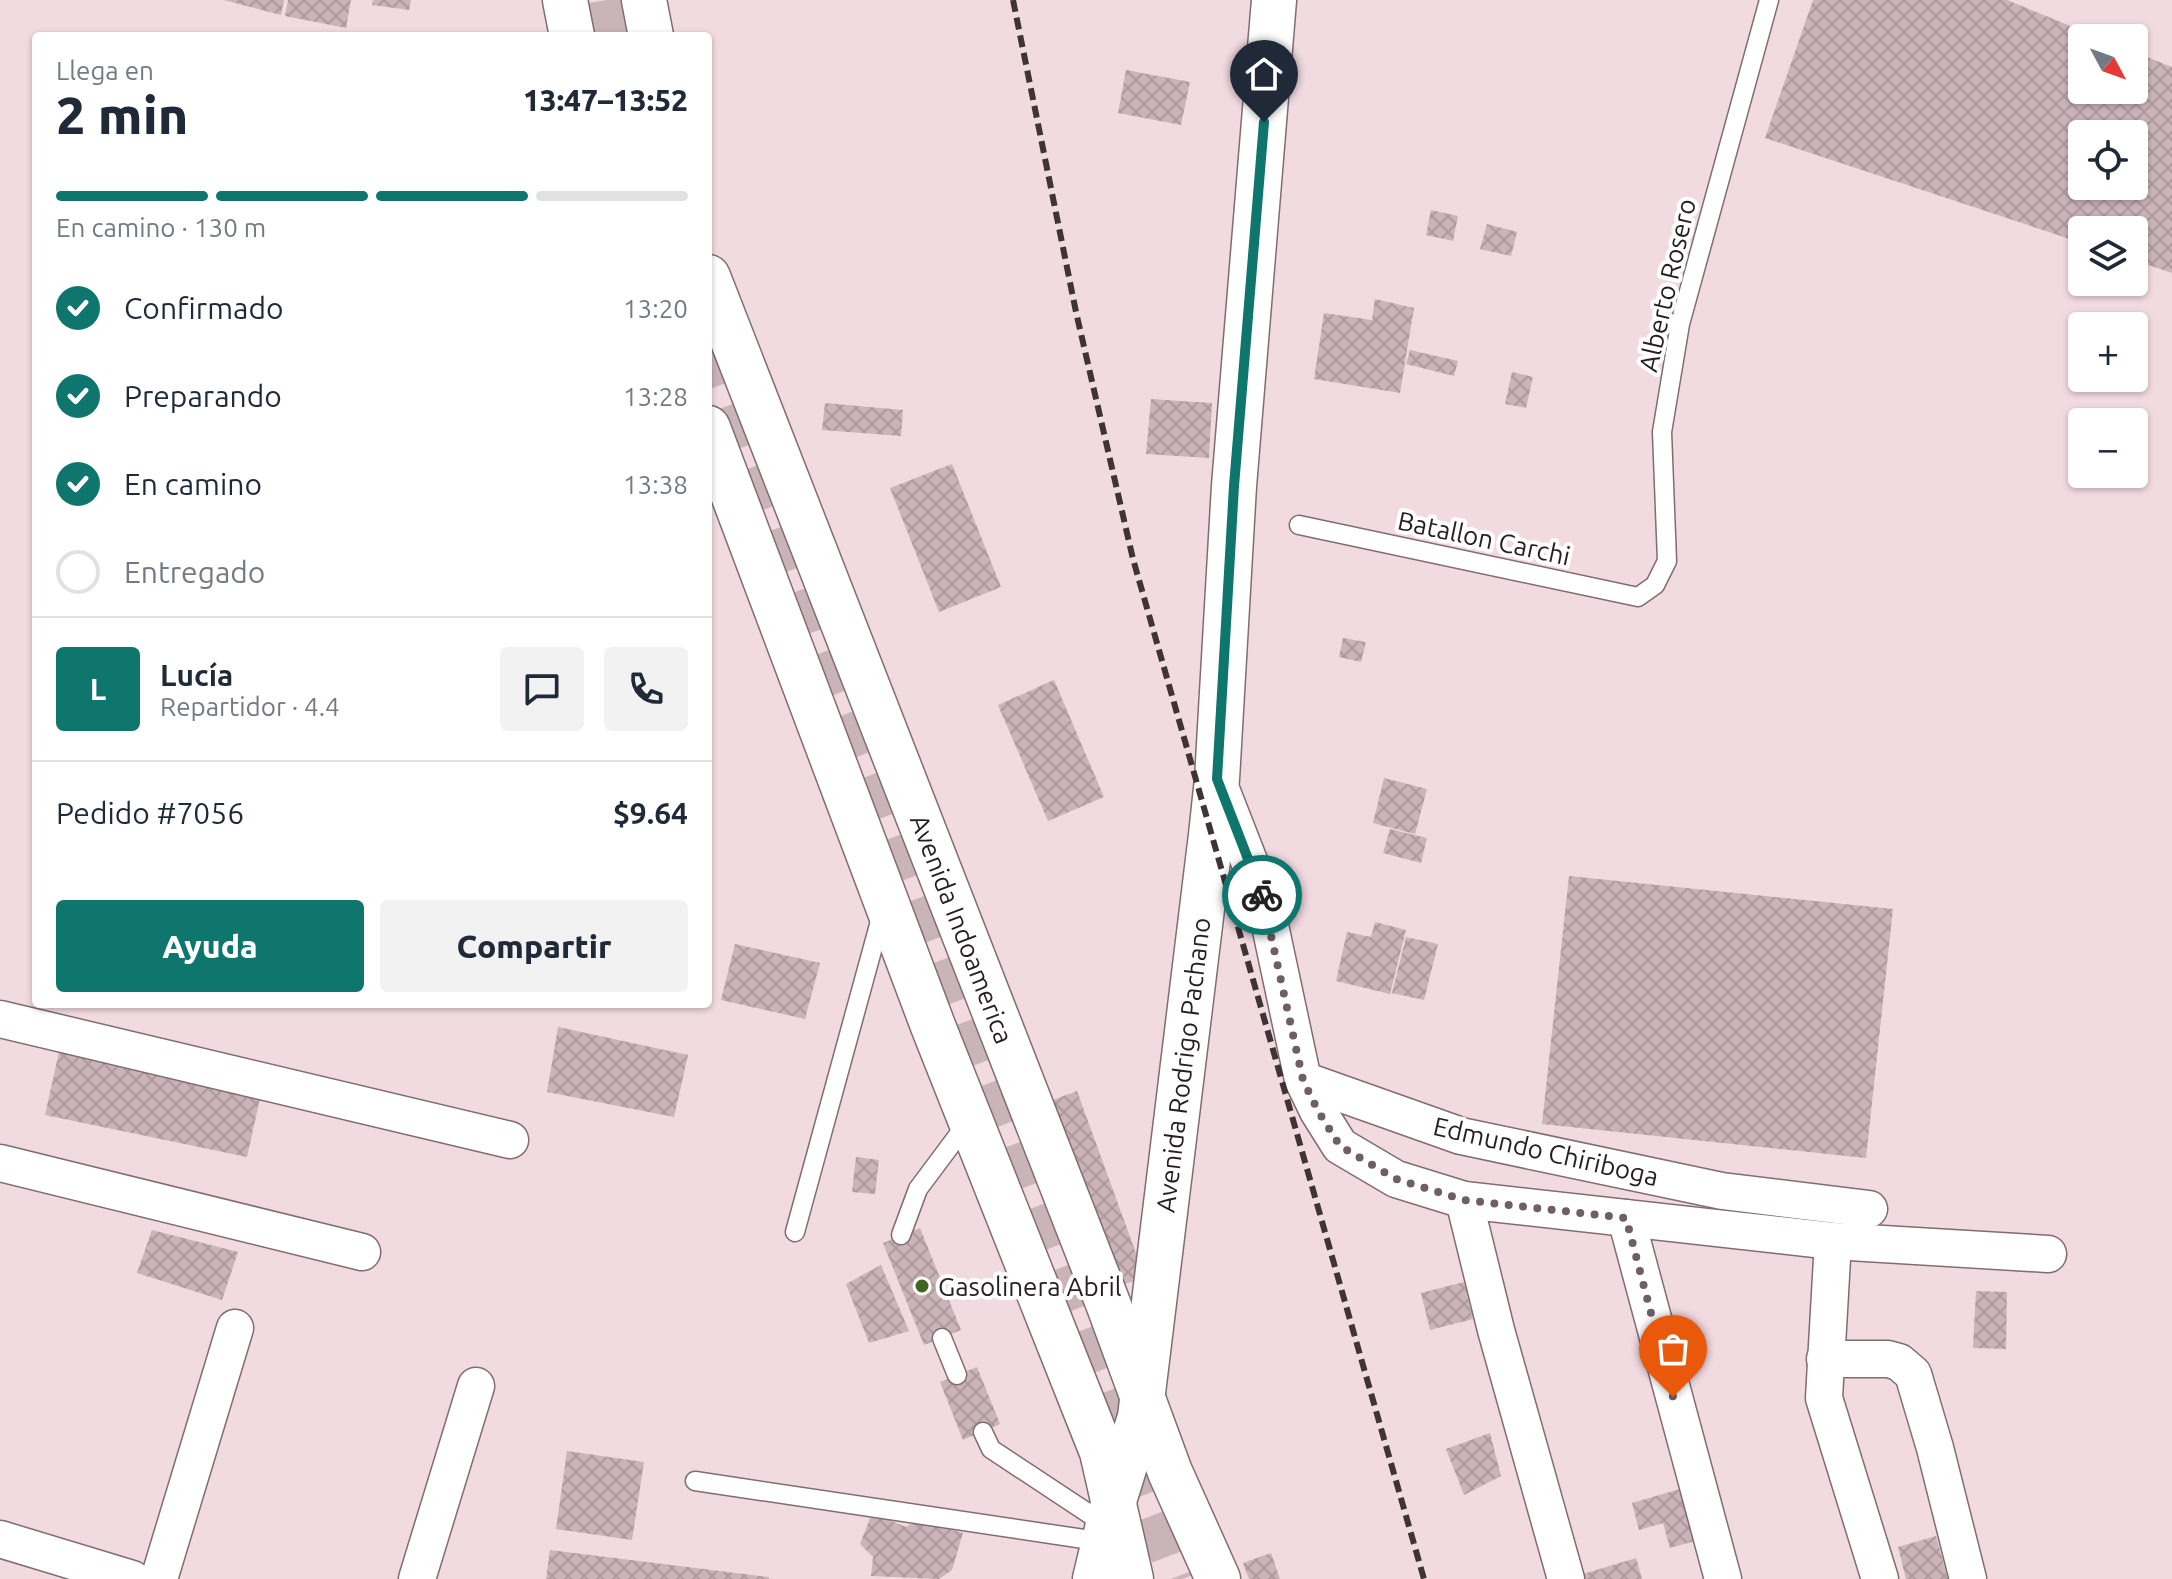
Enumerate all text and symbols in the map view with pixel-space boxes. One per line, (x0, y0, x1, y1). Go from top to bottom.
north arrow (2068, 24, 2148, 104)
map controls (2068, 24, 2148, 488)
pin (1230, 40, 1298, 122)
icon: home (1242, 52, 1286, 96)
text: Llega en (56, 56, 154, 85)
text: 13:47–13:52 (523, 83, 688, 117)
text: 2 min (56, 86, 188, 144)
button: locate (2068, 120, 2148, 200)
street label: Alberto Rosero (1633, 196, 1701, 374)
text: En camino · 130 m (56, 213, 266, 242)
button: layers (2068, 216, 2148, 296)
icon: check (56, 286, 100, 330)
text: Confirmado (124, 291, 284, 325)
text: 13:20 (623, 294, 688, 323)
button: + (2068, 312, 2148, 392)
icon: check (56, 374, 100, 418)
text: Preparando (124, 379, 282, 413)
text: 13:28 (623, 382, 688, 411)
button: − (2068, 408, 2148, 488)
icon: check (56, 462, 100, 506)
text: En camino (124, 467, 262, 501)
text: 13:38 (623, 470, 688, 499)
street label: Batallon Carchi (1395, 506, 1573, 570)
text: Entregado (124, 555, 265, 589)
button: chat (500, 647, 584, 731)
button: phone (604, 647, 688, 731)
text: Lucía (160, 658, 233, 692)
text: L (90, 672, 106, 706)
text: Repartidor · 4.4 (160, 692, 340, 721)
text: Pedido #7056 (56, 796, 244, 830)
text: $9.64 (613, 796, 688, 830)
street label: Avenida Indoamerica (905, 810, 1019, 1048)
courier (1222, 855, 1302, 935)
icon: bike (1240, 873, 1284, 917)
button: Ayuda (56, 900, 364, 992)
button: Compartir (380, 900, 688, 992)
street label: Avenida Rodrigo Pachano (1151, 916, 1215, 1214)
street label: Edmundo Chiriboga (1431, 1111, 1661, 1191)
place label: Gasolinera Abril (938, 1272, 1122, 1301)
marker: Gasolinera Abril (913, 1277, 931, 1295)
pin (1639, 1315, 1707, 1397)
icon: bag (1651, 1327, 1695, 1371)

